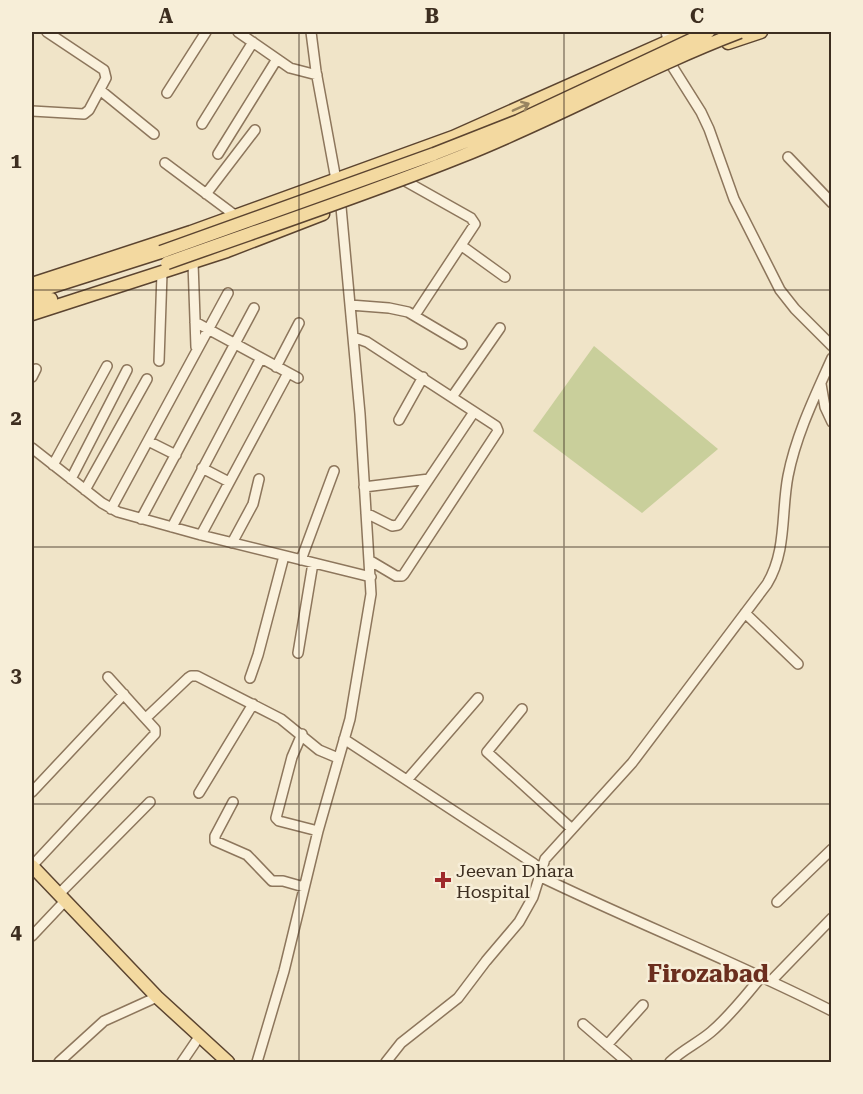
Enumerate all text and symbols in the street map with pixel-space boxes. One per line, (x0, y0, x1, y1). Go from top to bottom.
text: A (159, 4, 174, 28)
text: B (425, 4, 439, 28)
text: C (690, 4, 704, 28)
one-way arrow (511, 101, 529, 113)
text: 1 (10, 149, 22, 173)
text: 2 (10, 406, 22, 430)
text: 3 (10, 663, 22, 687)
place label: Jeevan Dhara Hospital (456, 860, 574, 902)
marker: Jeevan Dhara Hospital (434, 871, 452, 889)
text: 4 (10, 920, 22, 944)
district label: Firozabad (647, 960, 769, 988)

